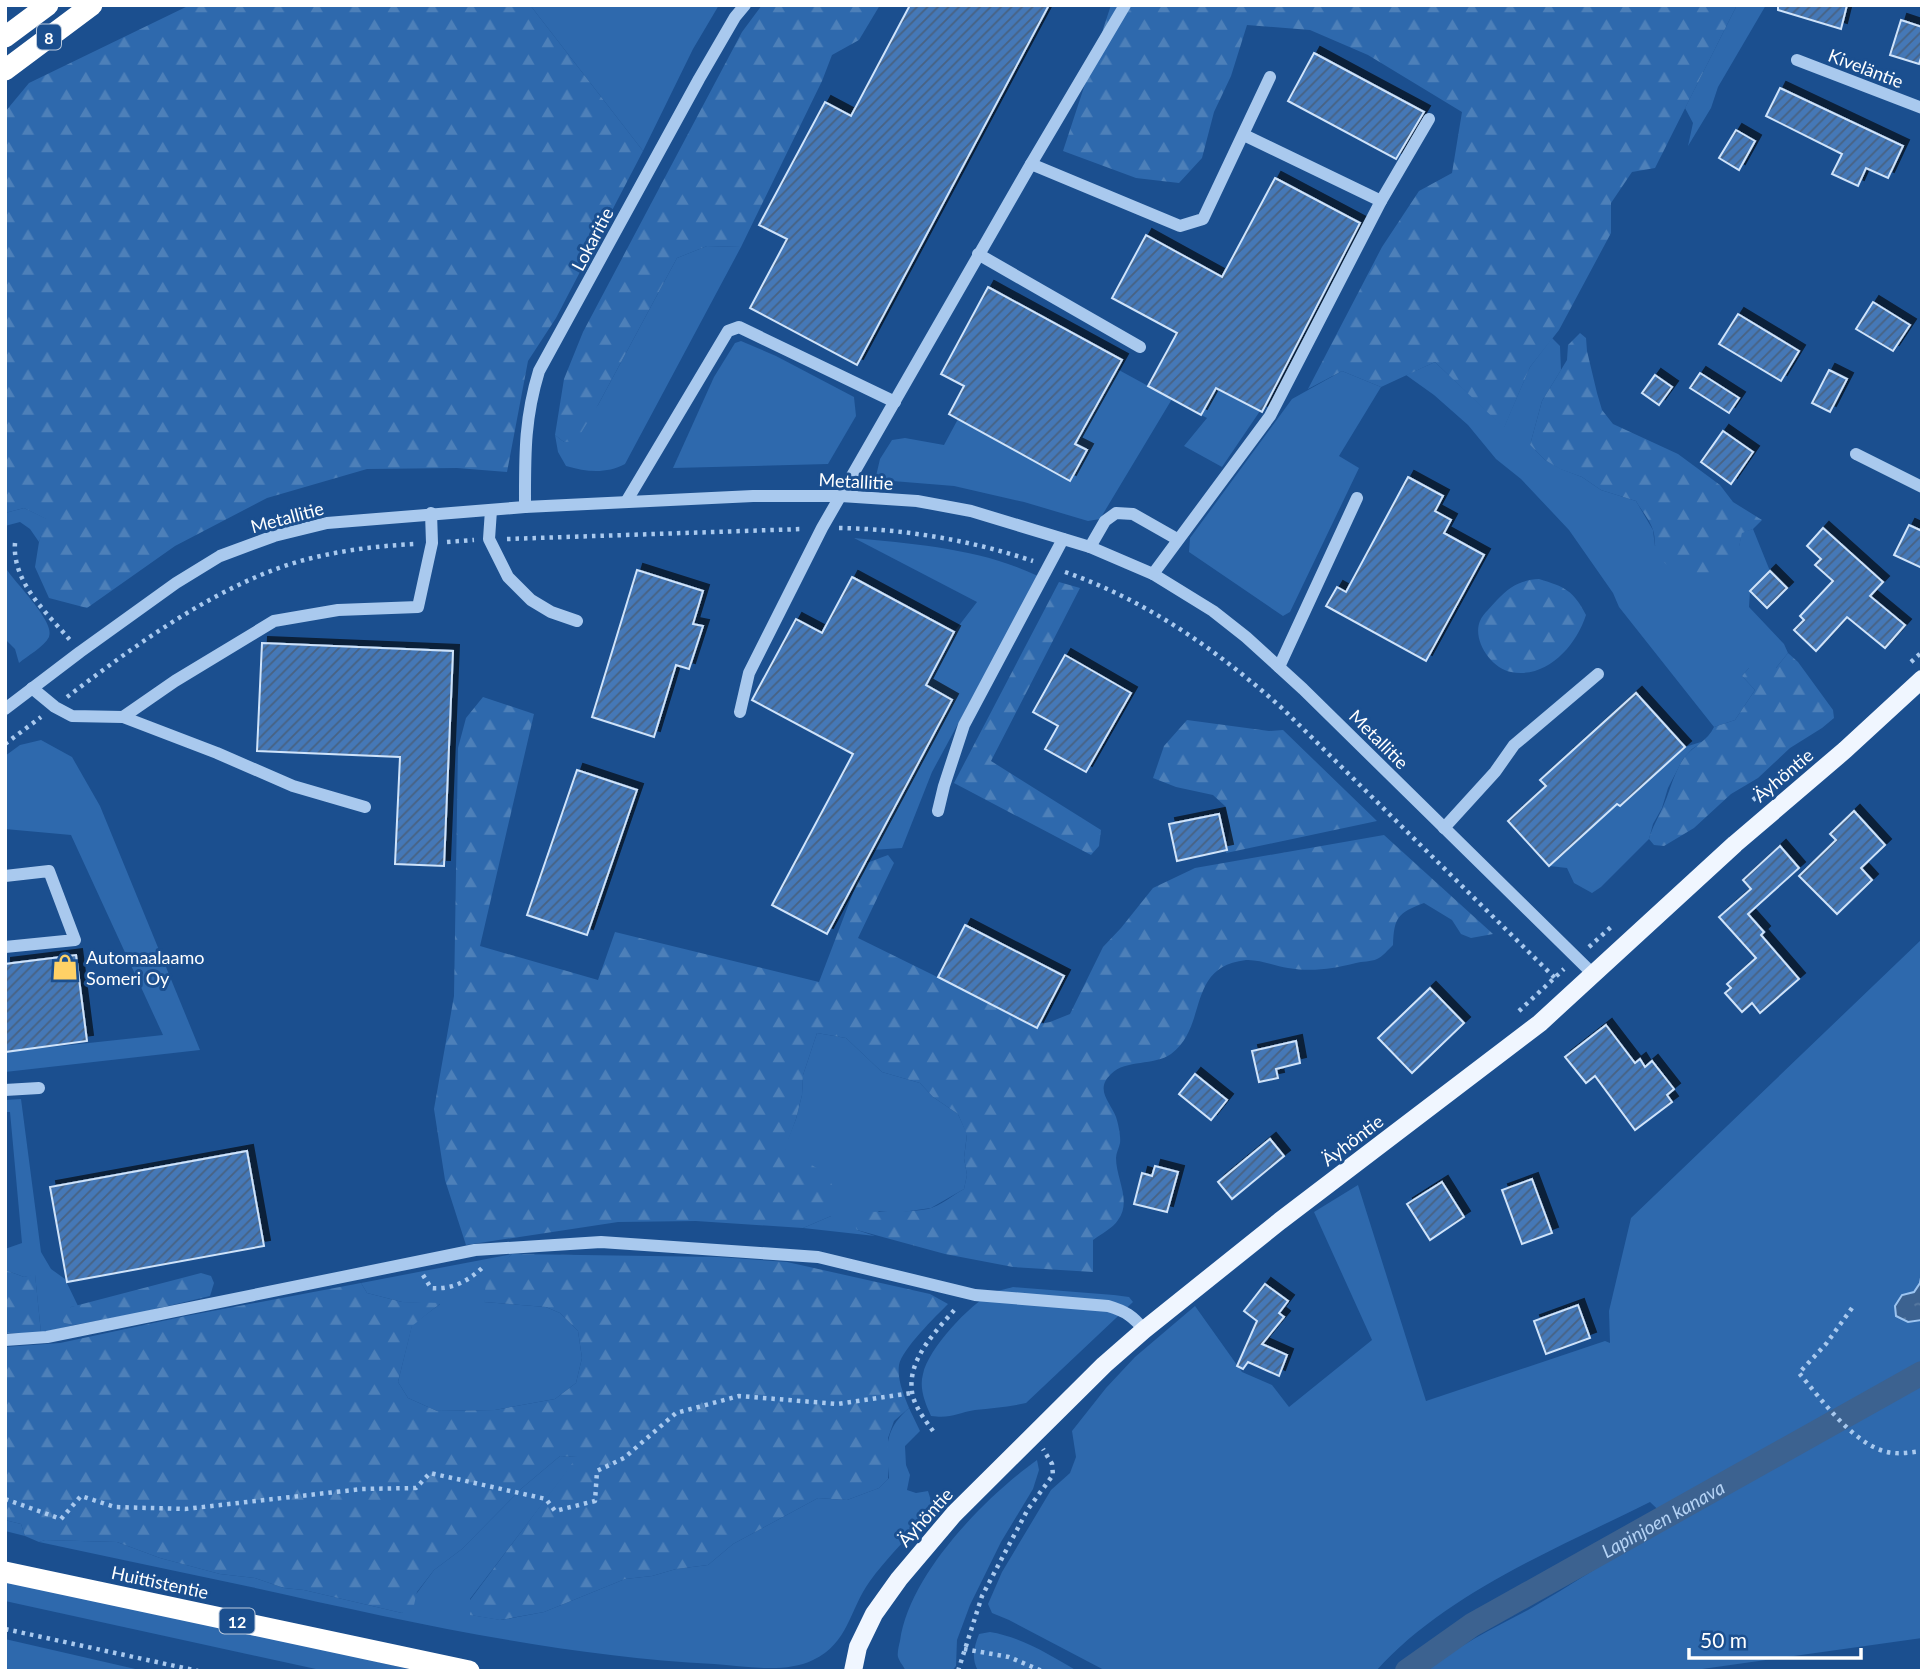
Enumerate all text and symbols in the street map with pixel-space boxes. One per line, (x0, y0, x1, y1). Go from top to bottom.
road number: 8 (37, 24, 61, 50)
street label: Kiveläntie (1825, 44, 1907, 92)
street label: Lokaritie (566, 204, 618, 274)
street label: Metallitie (818, 468, 894, 494)
street label: Metallitie (248, 497, 326, 537)
street label: Metallitie (1345, 705, 1413, 773)
street label: Äyhöntie (1749, 744, 1817, 806)
place label: Automaalaamo Someri Oy (86, 946, 204, 989)
shop icon: Automaalaamo Someri Oy (50, 952, 80, 982)
street label: Äyhöntie (1317, 1110, 1387, 1170)
water label: Lapinjoen kanava (1597, 1475, 1728, 1562)
street label: Äyhöntie (893, 1483, 957, 1551)
street label: Huittistentie (109, 1561, 211, 1603)
road number: 12 (219, 1609, 254, 1634)
scale bar (1689, 1616, 1860, 1660)
text: 50 m (1700, 1627, 1747, 1652)

